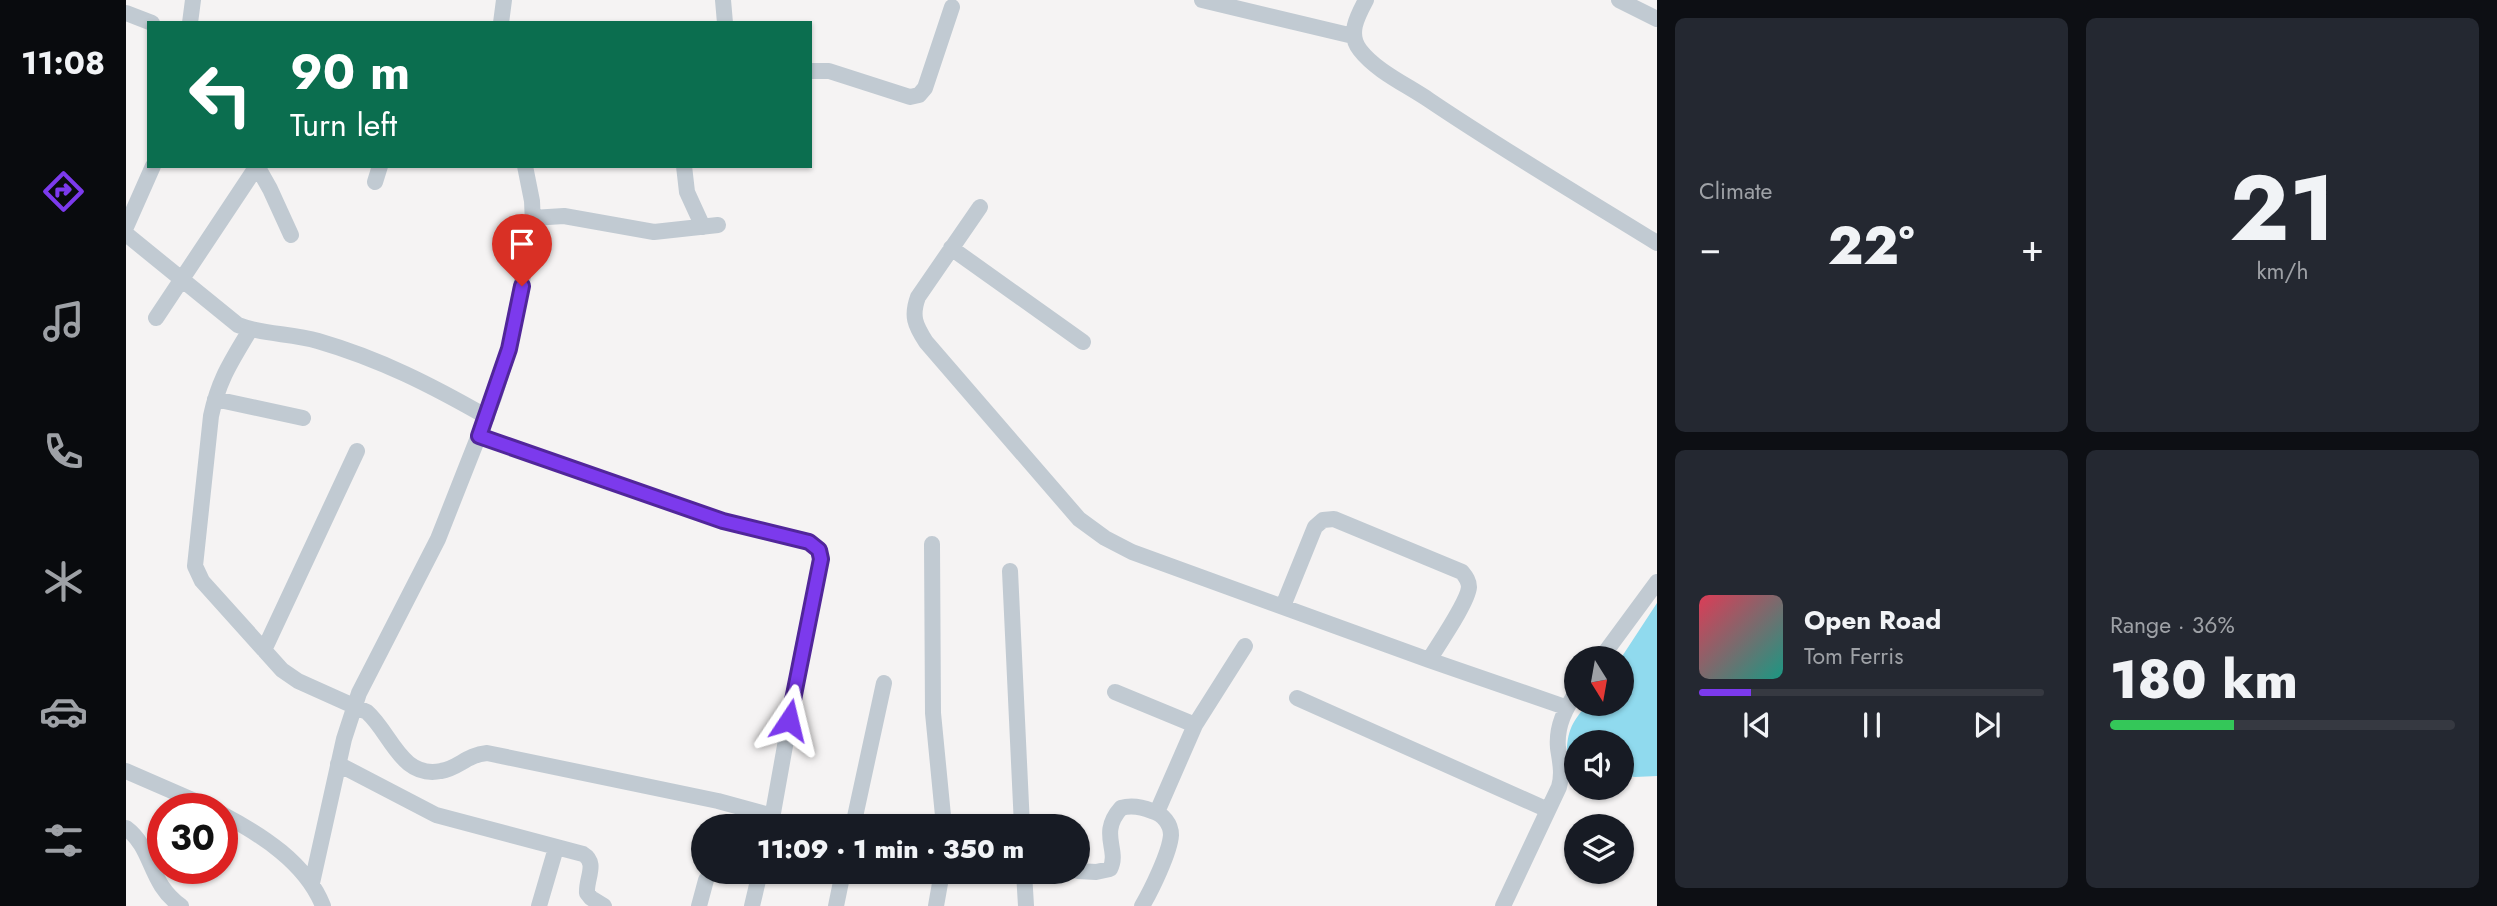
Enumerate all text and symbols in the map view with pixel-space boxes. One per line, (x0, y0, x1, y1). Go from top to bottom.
text: 90 m (290, 37, 410, 107)
text: 11:08 (21, 40, 105, 86)
icon: left (175, 49, 266, 140)
text: Turn left (290, 102, 397, 148)
text: 21 (2229, 143, 2336, 274)
icon: directions (39, 167, 88, 216)
text: Climate (1699, 174, 1772, 208)
text: 22° (1828, 208, 1914, 284)
pin (492, 214, 552, 286)
text: − (1699, 220, 1721, 275)
text: + (2021, 220, 2044, 275)
icon: arrive (503, 225, 541, 263)
text: km/h (2257, 254, 2308, 288)
icon: music (39, 297, 88, 346)
icon: phone (39, 427, 88, 476)
icon: climate (39, 557, 88, 606)
text: Open Road (1804, 601, 1941, 639)
text: Range · 36% (2110, 608, 2235, 642)
text: Tom Ferris (1804, 639, 1903, 673)
text: 180 km (2110, 642, 2298, 718)
north arrow (1564, 646, 1634, 716)
map controls (1564, 646, 1634, 884)
position arrow (752, 683, 826, 757)
icon: car (39, 687, 88, 736)
icon: previous (1738, 706, 1776, 744)
icon: pause (1853, 706, 1891, 744)
icon: next (1968, 706, 2006, 744)
button: sound (1564, 730, 1634, 800)
speed limit sign: 30 (147, 793, 238, 884)
button: layers (1564, 814, 1634, 884)
icon: filters (39, 816, 88, 865)
text: 11:09 · 1 min · 350 m (757, 830, 1024, 868)

